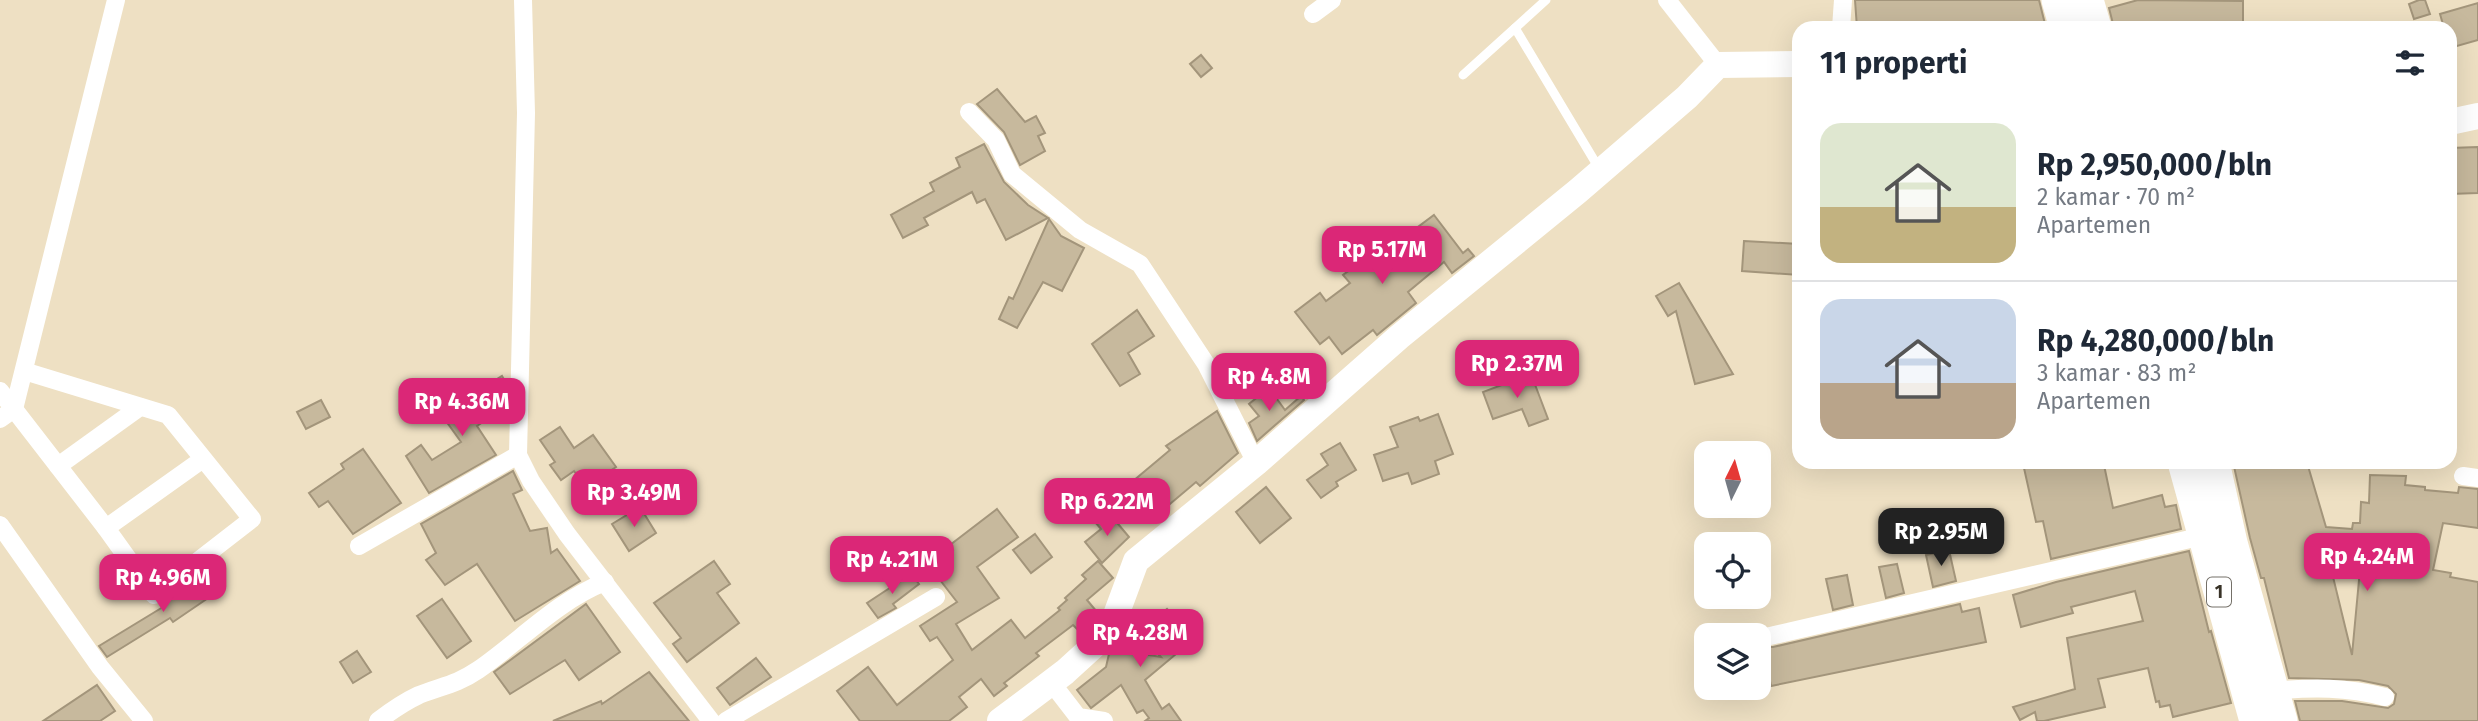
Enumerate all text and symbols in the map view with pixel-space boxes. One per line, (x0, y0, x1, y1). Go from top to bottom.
icon: filters (2391, 44, 2429, 82)
text: 11 properti (1820, 45, 1968, 81)
text: Rp 2,950,000/bln (2037, 147, 2272, 183)
icon: home (1876, 151, 1960, 235)
text: 2 kamar · 70 m² (2037, 183, 2195, 211)
text: Apartemen (2037, 211, 2151, 239)
pin: Rp 5.17M (1310, 226, 1454, 286)
text: Rp 5.17M (1338, 235, 1426, 263)
text: Rp 4,280,000/bln (2037, 323, 2274, 359)
icon: home (1876, 327, 1960, 411)
pin: Rp 2.37M (1445, 340, 1589, 400)
text: Rp 2.37M (1471, 349, 1563, 377)
pin: Rp 4.8M (1204, 354, 1334, 413)
text: 3 kamar · 83 m² (2037, 359, 2196, 387)
text: Rp 4.8M (1227, 362, 1311, 390)
pin: Rp 4.36M (390, 378, 534, 438)
text: Rp 4.36M (414, 387, 510, 415)
text: Apartemen (2037, 387, 2151, 415)
north arrow (1694, 441, 1771, 518)
map controls (1694, 441, 1771, 700)
pin: Rp 3.49M (562, 470, 706, 529)
text: Rp 3.49M (587, 478, 681, 506)
pin: Rp 6.22M (1035, 478, 1179, 538)
text: Rp 6.22M (1060, 487, 1154, 515)
pin: Rp 2.95M (1869, 508, 2013, 568)
text: Rp 2.95M (1894, 517, 1988, 545)
button: locate (1694, 532, 1771, 609)
pin: Rp 4.24M (2295, 534, 2439, 593)
pin: Rp 4.21M (820, 536, 964, 596)
text: Rp 4.24M (2320, 542, 2414, 570)
text: Rp 4.21M (846, 545, 938, 573)
pin: Rp 4.96M (91, 554, 235, 614)
text: Rp 4.96M (115, 563, 211, 591)
road number: 1 (2207, 578, 2231, 606)
pin: Rp 4.28M (1068, 610, 1212, 669)
text: Rp 4.28M (1092, 618, 1188, 646)
button: layers (1694, 623, 1771, 700)

